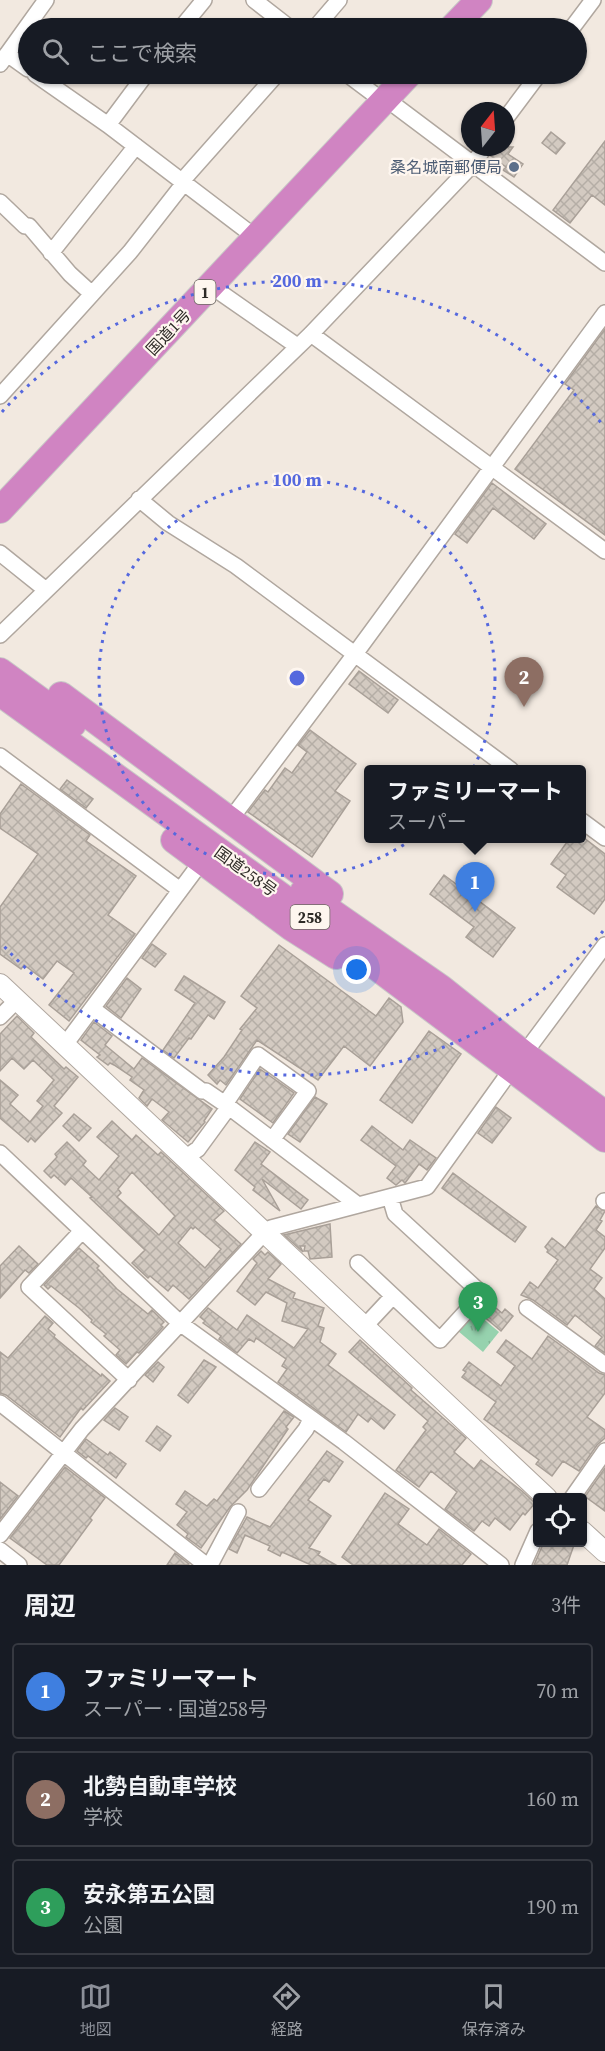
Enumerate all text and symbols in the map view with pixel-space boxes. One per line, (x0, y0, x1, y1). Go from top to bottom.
search box (18, 18, 587, 84)
icon: search (39, 35, 72, 68)
text: ここで検索 (87, 38, 197, 68)
north arrow (461, 102, 515, 156)
place label: 桑名城南郵便局 (390, 156, 502, 178)
marker: 桑名城南郵便局 (507, 160, 521, 174)
text: 200 m (272, 268, 322, 293)
road number: 1 (194, 280, 216, 304)
street label: 国道1号 (141, 304, 195, 360)
text: 100 m (272, 467, 322, 492)
pin: 2 (504, 658, 544, 707)
centre of rings (287, 668, 307, 688)
popup (364, 765, 586, 843)
text: ファミリーマート (387, 776, 563, 806)
text: スーパー (387, 808, 467, 836)
street label: 国道258号 (210, 841, 282, 901)
pin: 1 (456, 862, 494, 912)
road number: 258 (290, 905, 330, 929)
your location (342, 955, 371, 984)
pin: 3 (458, 1282, 498, 1332)
map controls (533, 1493, 587, 1547)
button: locate (533, 1493, 587, 1547)
text: 周辺 (24, 1588, 76, 1624)
text: 3件 (551, 1591, 581, 1619)
text: ファミリーマート (83, 1663, 259, 1693)
text: 1 (40, 1677, 51, 1705)
text: 70 m (536, 1677, 579, 1705)
text: スーパー · 国道258号 (83, 1695, 268, 1723)
text: 北勢自動車学校 (83, 1771, 237, 1801)
text: 2 (40, 1785, 51, 1813)
text: 160 m (526, 1785, 579, 1813)
text: 学校 (83, 1803, 123, 1831)
text: 安永第五公園 (83, 1879, 215, 1909)
text: 3 (40, 1893, 51, 1921)
text: 190 m (526, 1893, 579, 1921)
text: 公園 (83, 1911, 123, 1939)
tab: 地図 (79, 1980, 112, 2040)
tab: 経路 (270, 1980, 303, 2040)
tab: 保存済み (462, 1980, 526, 2040)

